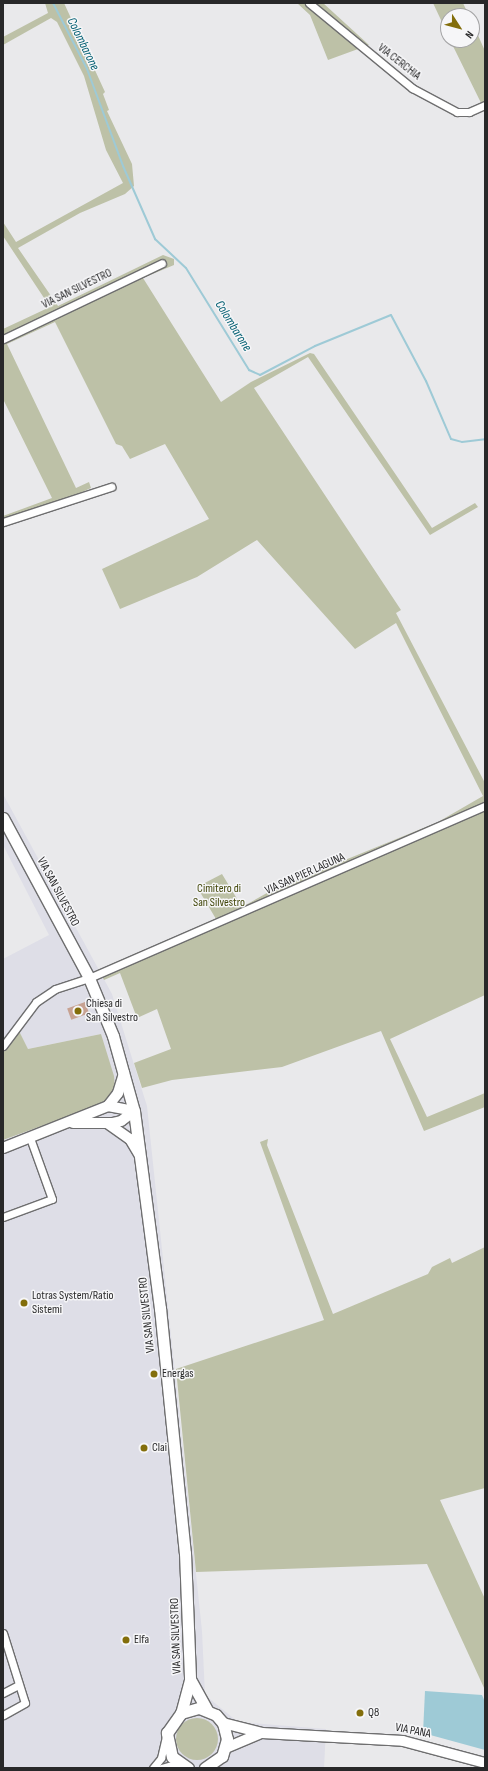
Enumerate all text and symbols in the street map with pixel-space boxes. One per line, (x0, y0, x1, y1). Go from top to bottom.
north arrow (440, 8, 480, 48)
water label: Colombarone (64, 15, 102, 73)
text: N (462, 29, 476, 41)
street label: VIA CERCHIA (375, 41, 423, 83)
street label: VIA SAN SILVESTRO (40, 266, 114, 312)
water label: Colombarone (211, 298, 255, 354)
street label: VIA SAN PIER LAGUNA (263, 850, 347, 898)
street label: VIA SAN SILVESTRO (34, 855, 82, 929)
park label: Cimitero di San Silvestro (193, 882, 245, 910)
place label: Chiesa di San Silvestro (86, 997, 138, 1025)
marker: Chiesa di San Silvestro (73, 1006, 83, 1016)
street label: VIA SAN SILVESTRO (136, 1276, 158, 1354)
place label: Lotras System/Ratio Sistemi (32, 1289, 114, 1317)
marker: Lotras System/Ratio Sistemi (19, 1298, 29, 1308)
place label: Energas (162, 1367, 194, 1381)
marker: Energas (149, 1369, 159, 1379)
place label: Clai (152, 1441, 167, 1455)
marker: Clai (139, 1443, 149, 1453)
street label: VIA SAN SILVESTRO (167, 1598, 185, 1674)
place label: Elfa (134, 1633, 149, 1647)
marker: Elfa (121, 1635, 131, 1645)
place label: Q8 (368, 1706, 379, 1720)
marker: Q8 (355, 1708, 365, 1718)
street label: VIA PANA (394, 1720, 432, 1742)

